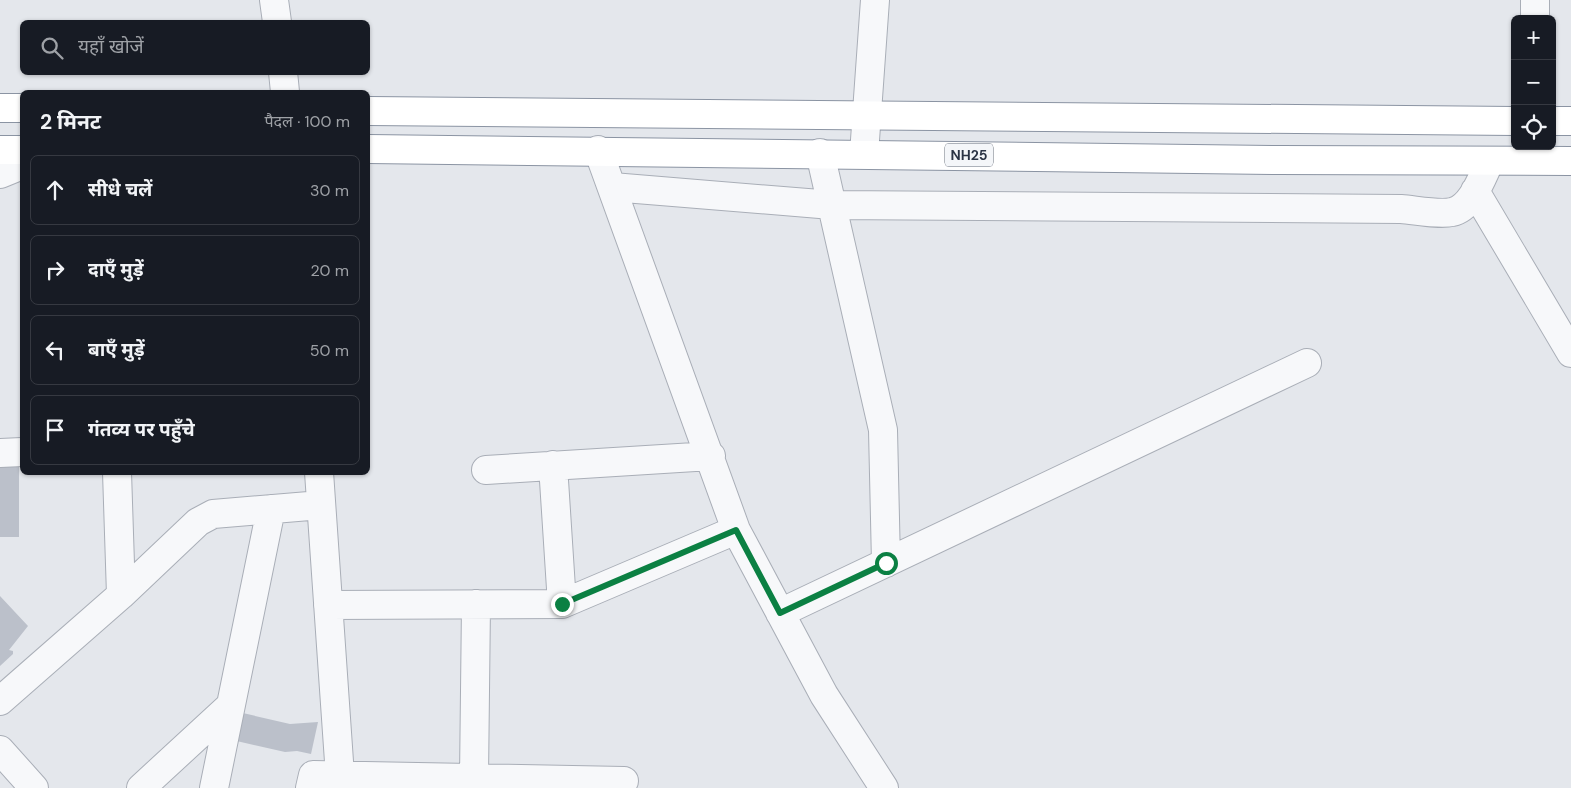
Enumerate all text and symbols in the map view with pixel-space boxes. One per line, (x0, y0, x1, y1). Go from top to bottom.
map controls (1511, 15, 1556, 150)
button: + (1511, 15, 1556, 60)
search box (20, 20, 370, 75)
icon: search (38, 34, 66, 62)
text: यहाँ खोजें (78, 34, 144, 59)
button: − (1511, 60, 1556, 105)
button: locate (1511, 105, 1556, 150)
text: 2 मिनट (40, 108, 101, 136)
text: पैदल · 100 m (264, 111, 350, 132)
road number: NH25 (945, 144, 993, 166)
icon: ahead (41, 176, 69, 204)
text: सीधे चलें (88, 177, 152, 202)
text: 30 m (310, 180, 349, 201)
icon: right (41, 256, 69, 284)
text: दाएँ मुड़ें (88, 257, 143, 282)
text: 20 m (310, 260, 349, 281)
icon: left (41, 336, 69, 364)
text: बाएँ मुड़ें (88, 337, 145, 362)
text: 50 m (310, 340, 349, 361)
icon: arrive (41, 416, 69, 444)
text: गंतव्य पर पहुँचे (88, 417, 195, 442)
route start (875, 552, 898, 575)
route end (551, 593, 574, 616)

